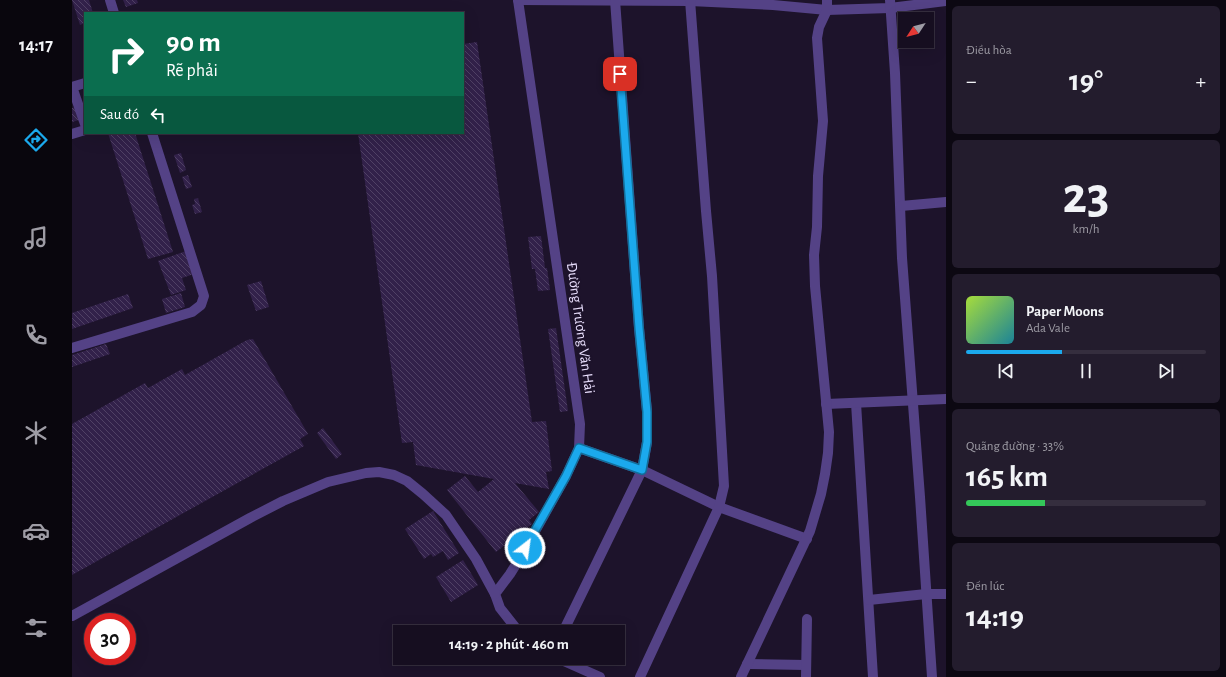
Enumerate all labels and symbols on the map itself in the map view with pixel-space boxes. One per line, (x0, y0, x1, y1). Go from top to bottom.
north arrow (898, 12, 934, 48)
pin (603, 57, 637, 91)
street label: Đường Trương Văn Hải (564, 261, 597, 395)
position arrow (504, 527, 546, 569)
speed limit sign: 30 (84, 613, 136, 665)

